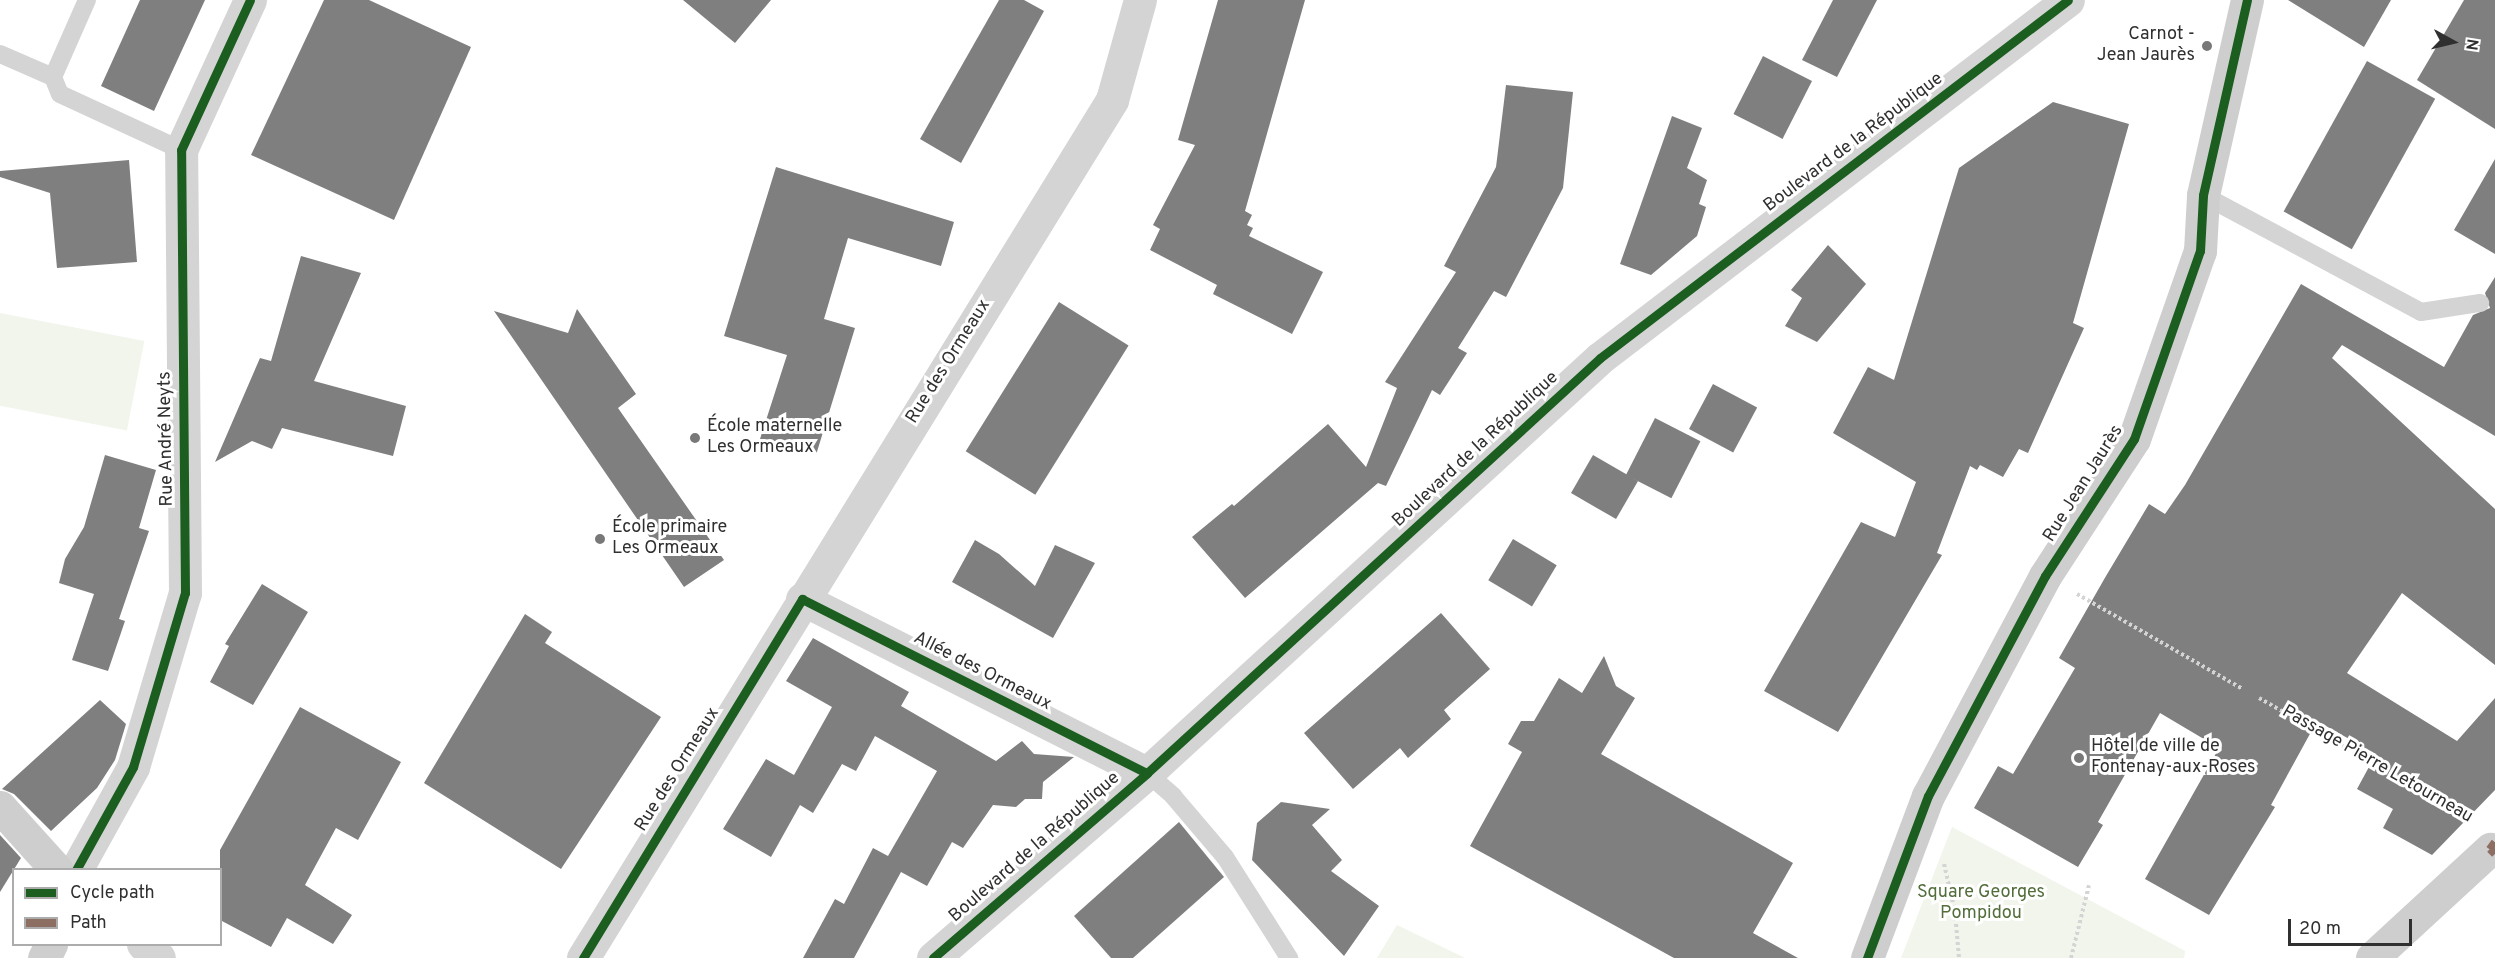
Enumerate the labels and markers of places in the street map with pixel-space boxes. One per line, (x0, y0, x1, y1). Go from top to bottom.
place label: Carnot - Jean Jaurès (2097, 25, 2195, 68)
marker: Carnot - Jean Jaurès (2200, 39, 2214, 53)
place label: École maternelle Les Ormeaux (707, 417, 842, 460)
marker: École maternelle Les Ormeaux (688, 431, 702, 445)
place label: École primaire Les Ormeaux (612, 518, 727, 560)
marker: École primaire Les Ormeaux (593, 532, 607, 546)
place label: Hôtel de ville de Fontenay-aux-Roses (2091, 737, 2256, 780)
marker: Hôtel de ville de Fontenay-aux-Roses (2072, 751, 2086, 765)

